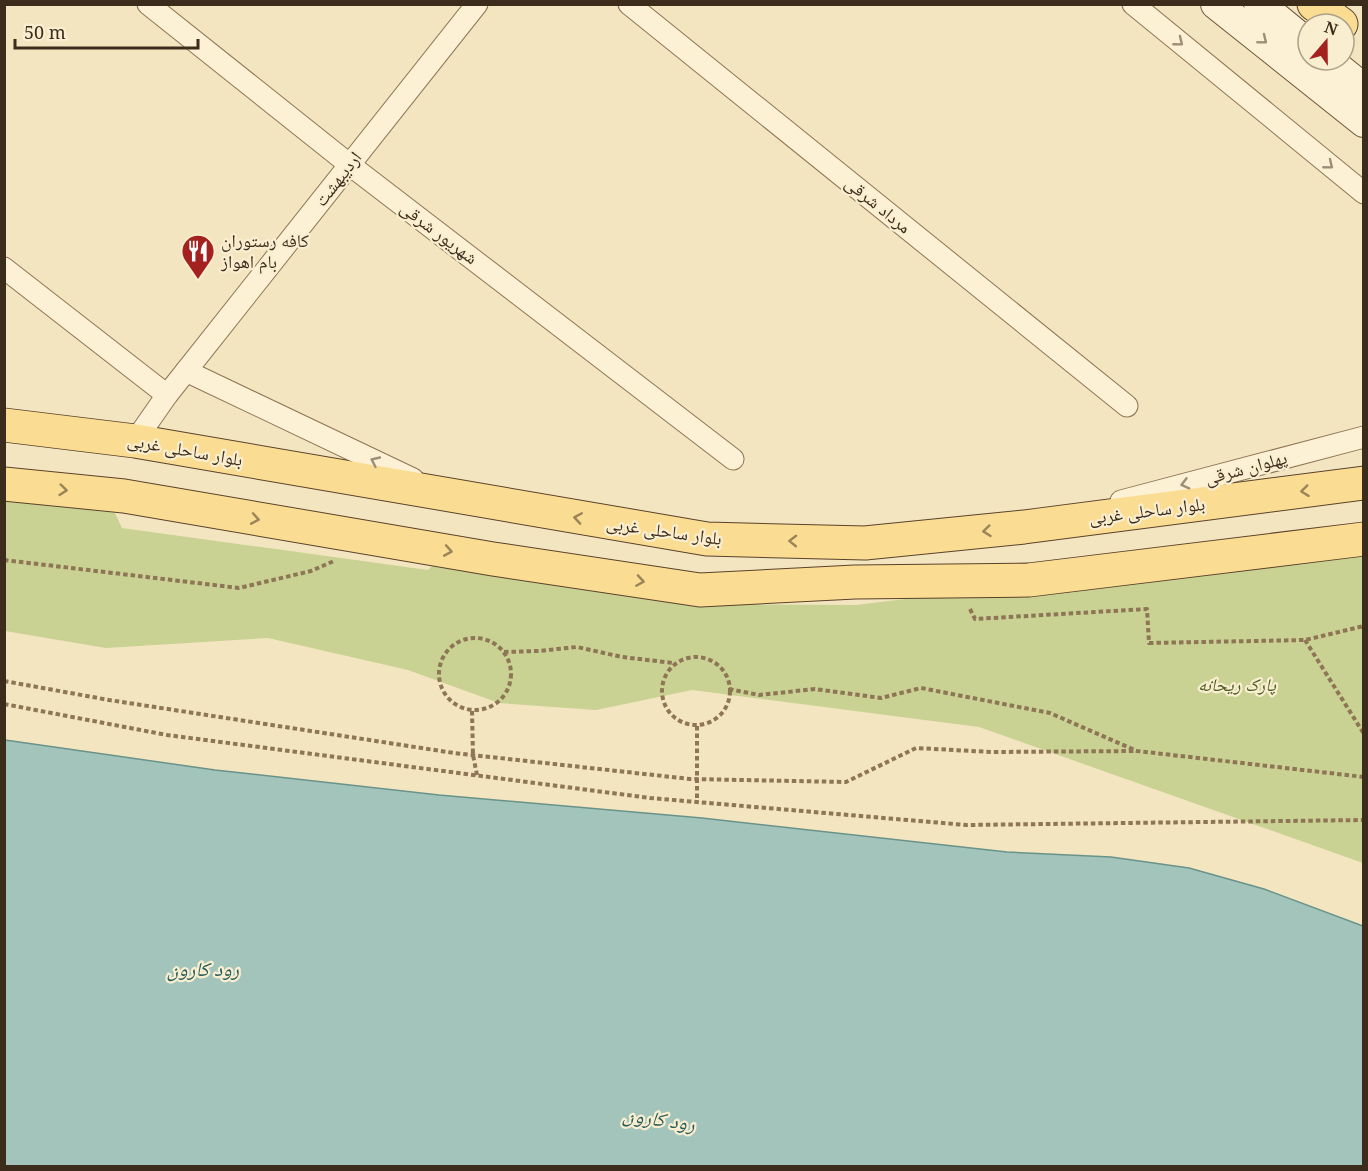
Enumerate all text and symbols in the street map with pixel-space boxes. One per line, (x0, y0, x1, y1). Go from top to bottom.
scale bar (15, 12, 198, 50)
north arrow (1296, 12, 1356, 72)
text: N (1321, 15, 1341, 41)
text: 50 m (24, 20, 66, 44)
one-way arrow (1256, 33, 1267, 44)
one-way arrow (1172, 34, 1183, 45)
street label: اردیبهشت (308, 146, 366, 211)
one-way arrow (1322, 158, 1333, 169)
street label: مرداد شرقی (841, 170, 917, 238)
street label: شهریور شرقی (396, 195, 483, 269)
place label: کافه رستوران بام اهواز (220, 228, 309, 274)
restaurant icon: کافه رستوران بام اهواز (180, 233, 216, 280)
street label: بلوار ساحلی غربی (126, 427, 245, 471)
street label: پهلوان شرقی (1202, 445, 1290, 490)
one-way arrow (371, 457, 382, 469)
one-way arrow (1180, 477, 1191, 489)
one-way arrow (58, 483, 67, 496)
one-way arrow (1301, 484, 1310, 496)
street label: بلوار ساحلی غربی (1088, 491, 1206, 529)
street label: بلوار ساحلی غربی (605, 510, 724, 550)
one-way arrow (250, 512, 260, 525)
one-way arrow (574, 512, 584, 525)
one-way arrow (982, 524, 992, 537)
one-way arrow (788, 535, 797, 547)
one-way arrow (443, 545, 452, 557)
one-way arrow (636, 575, 645, 587)
park label: پارک ریحانه (1198, 672, 1277, 696)
water label: رود کارون (167, 955, 240, 982)
water label: رود کارون (621, 1100, 697, 1137)

